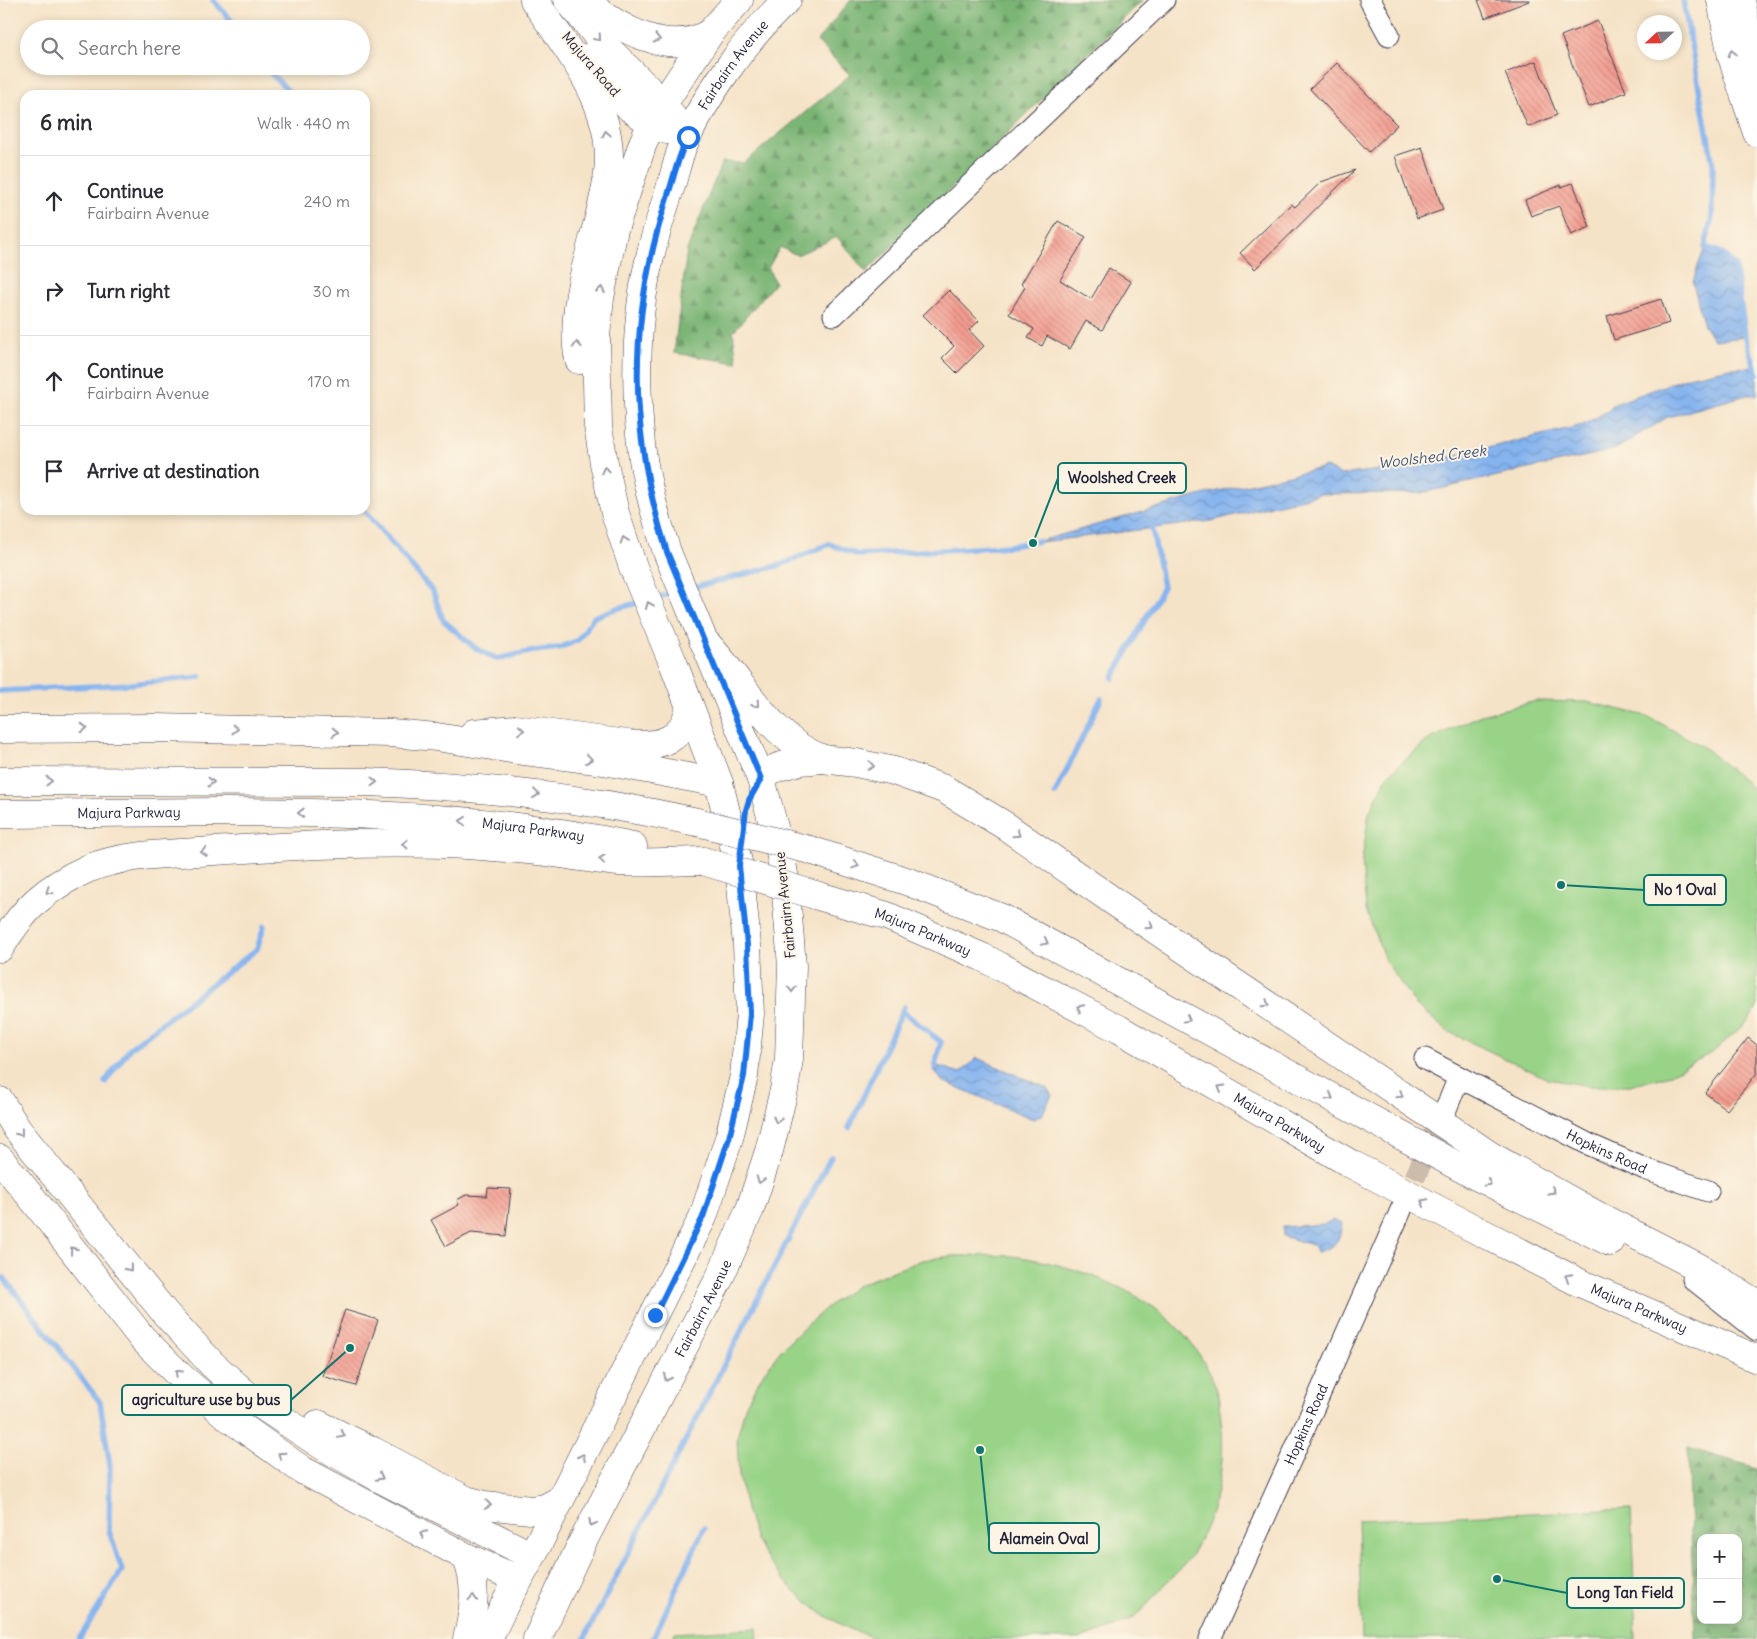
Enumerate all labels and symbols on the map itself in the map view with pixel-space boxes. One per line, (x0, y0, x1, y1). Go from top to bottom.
north arrow (1637, 15, 1682, 60)
street label: Fairbairn Avenue (694, 16, 772, 113)
street label: Majura Road (558, 28, 624, 100)
one-way arrow (593, 32, 602, 41)
one-way arrow (653, 33, 662, 44)
one-way arrow (1727, 49, 1738, 58)
route start (677, 126, 700, 149)
one-way arrow (601, 130, 612, 139)
one-way arrow (596, 286, 606, 295)
one-way arrow (572, 341, 583, 349)
water label: Woolshed Creek (1377, 440, 1488, 473)
callout: Woolshed Creek (1058, 463, 1186, 493)
one-way arrow (600, 466, 611, 474)
text: Woolshed Creek (1068, 468, 1177, 487)
one-way arrow (620, 536, 630, 545)
one-way arrow (645, 601, 655, 610)
one-way arrow (750, 698, 759, 707)
one-way arrow (80, 723, 88, 733)
one-way arrow (232, 724, 240, 734)
one-way arrow (517, 724, 525, 735)
one-way arrow (331, 727, 339, 737)
one-way arrow (586, 753, 594, 764)
one-way arrow (866, 760, 875, 771)
one-way arrow (45, 776, 53, 786)
one-way arrow (208, 777, 215, 787)
one-way arrow (370, 777, 378, 788)
one-way arrow (532, 788, 540, 799)
street label: Majura Parkway (77, 803, 181, 822)
one-way arrow (296, 808, 304, 818)
street label: Majura Parkway (481, 814, 586, 846)
one-way arrow (459, 816, 467, 827)
one-way arrow (1011, 828, 1021, 837)
one-way arrow (401, 839, 409, 849)
one-way arrow (199, 846, 207, 857)
street label: Fairbairn Avenue (770, 851, 800, 959)
one-way arrow (598, 854, 606, 865)
one-way arrow (851, 859, 860, 869)
callout: No 1 Oval (1644, 875, 1726, 905)
text: No 1 Oval (1654, 880, 1716, 899)
one-way arrow (45, 885, 55, 894)
street label: Majura Parkway (872, 904, 974, 960)
one-way arrow (1145, 920, 1154, 930)
one-way arrow (1039, 935, 1048, 945)
one-way arrow (787, 986, 797, 993)
one-way arrow (1260, 998, 1269, 1007)
one-way arrow (1076, 1004, 1085, 1014)
one-way arrow (1182, 1013, 1191, 1023)
one-way arrow (1217, 1085, 1226, 1095)
one-way arrow (1395, 1088, 1404, 1098)
street label: Majura Parkway (1230, 1089, 1329, 1156)
one-way arrow (1325, 1091, 1334, 1101)
one-way arrow (772, 1116, 783, 1125)
street label: Hopkins Road (1563, 1125, 1650, 1178)
one-way arrow (14, 1127, 23, 1137)
one-way arrow (756, 1175, 766, 1184)
one-way arrow (1483, 1177, 1492, 1187)
one-way arrow (1547, 1184, 1556, 1194)
one-way arrow (1420, 1198, 1429, 1208)
one-way arrow (70, 1246, 79, 1256)
street label: Fairbairn Avenue (671, 1257, 735, 1360)
one-way arrow (124, 1262, 132, 1271)
one-way arrow (1564, 1273, 1573, 1283)
street label: Majura Parkway (1588, 1280, 1690, 1337)
route end (644, 1304, 667, 1327)
one-way arrow (175, 1370, 184, 1379)
one-way arrow (663, 1373, 673, 1382)
street label: Hopkins Road (1280, 1381, 1332, 1468)
callout: agriculture use by bus (122, 1385, 291, 1415)
text: agriculture use by bus (132, 1390, 281, 1410)
one-way arrow (337, 1429, 346, 1439)
one-way arrow (277, 1452, 287, 1461)
one-way arrow (576, 1453, 586, 1462)
one-way arrow (374, 1471, 383, 1481)
one-way arrow (485, 1499, 493, 1510)
one-way arrow (588, 1517, 598, 1526)
callout: Alamein Oval (989, 1523, 1099, 1553)
text: Alamein Oval (999, 1529, 1089, 1548)
one-way arrow (419, 1530, 428, 1540)
callout: Long Tan Field (1567, 1578, 1684, 1608)
text: Long Tan Field (1577, 1583, 1674, 1603)
one-way arrow (467, 1593, 478, 1601)

